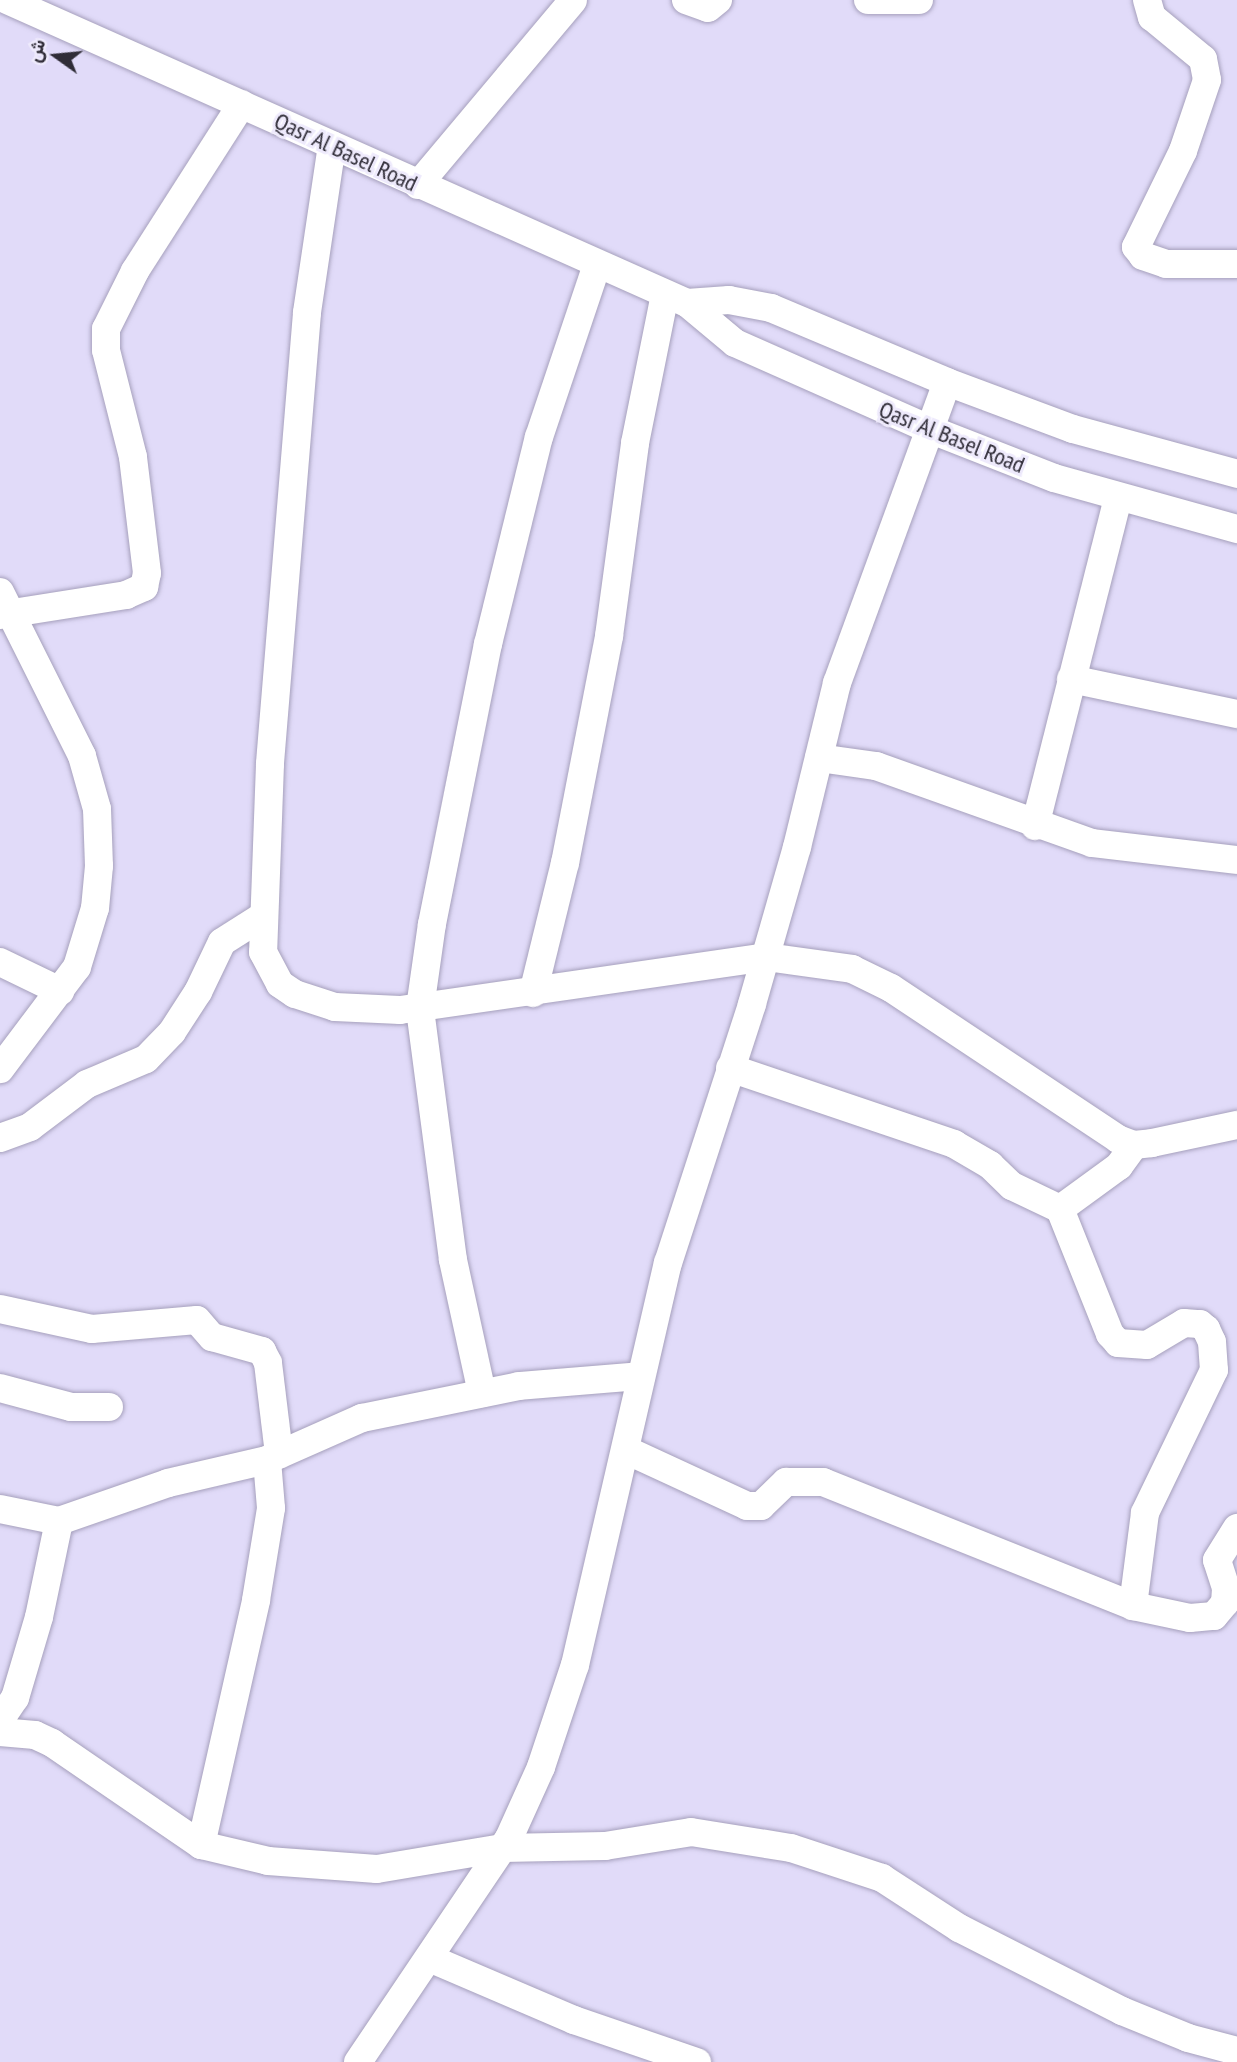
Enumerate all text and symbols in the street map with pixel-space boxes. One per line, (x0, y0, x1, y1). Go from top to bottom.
north arrow (21, 21, 91, 91)
text: ش (21, 36, 50, 65)
street label: Qasr Al Basel Road (270, 106, 422, 198)
street label: Qasr Al Basel Road (875, 395, 1029, 479)

